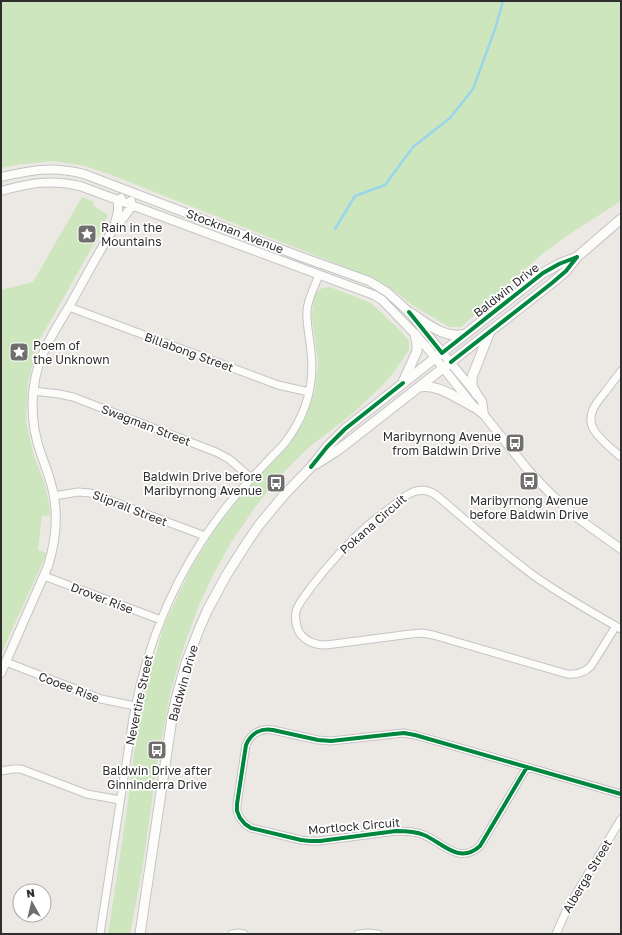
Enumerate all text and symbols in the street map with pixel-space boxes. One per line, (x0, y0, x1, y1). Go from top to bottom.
street label: Stockman Avenue (184, 206, 286, 256)
place label: Rain in the Mountains (101, 220, 162, 249)
place icon: Rain in the Mountains (76, 223, 98, 245)
street label: Baldwin Drive (470, 260, 542, 320)
street label: Billabong Street (142, 329, 236, 375)
place label: Poem of the Unknown (33, 338, 110, 367)
place icon: Poem of the Unknown (8, 341, 30, 363)
street label: Swagman Street (99, 401, 193, 449)
place label: Maribyrnong Avenue from Baldwin Drive (383, 429, 501, 458)
bus stop icon: Maribyrnong Avenue from Baldwin Drive (504, 432, 526, 454)
place label: Baldwin Drive before Maribyrnong Avenue (143, 469, 262, 498)
bus stop icon: Maribyrnong Avenue before Baldwin Drive (518, 470, 540, 492)
bus stop icon: Baldwin Drive before Maribyrnong Avenue (265, 472, 287, 494)
street label: Sliprail Street (90, 487, 170, 529)
street label: Pokana Circuit (337, 491, 410, 557)
place label: Maribyrnong Avenue before Baldwin Drive (469, 493, 589, 522)
street label: Drover Rise (69, 579, 135, 617)
street label: Baldwin Drive (165, 643, 201, 723)
street label: Nevertire Street (122, 653, 156, 747)
street label: Cooee Rise (36, 668, 102, 706)
bus stop icon: Baldwin Drive after Ginninderra Drive (146, 739, 168, 761)
place label: Baldwin Drive after Ginninderra Drive (102, 763, 212, 792)
street label: Mortlock Circuit (307, 814, 401, 837)
street label: Alberga Street (559, 836, 615, 916)
north arrow (12, 883, 52, 923)
text: N (25, 886, 36, 900)

